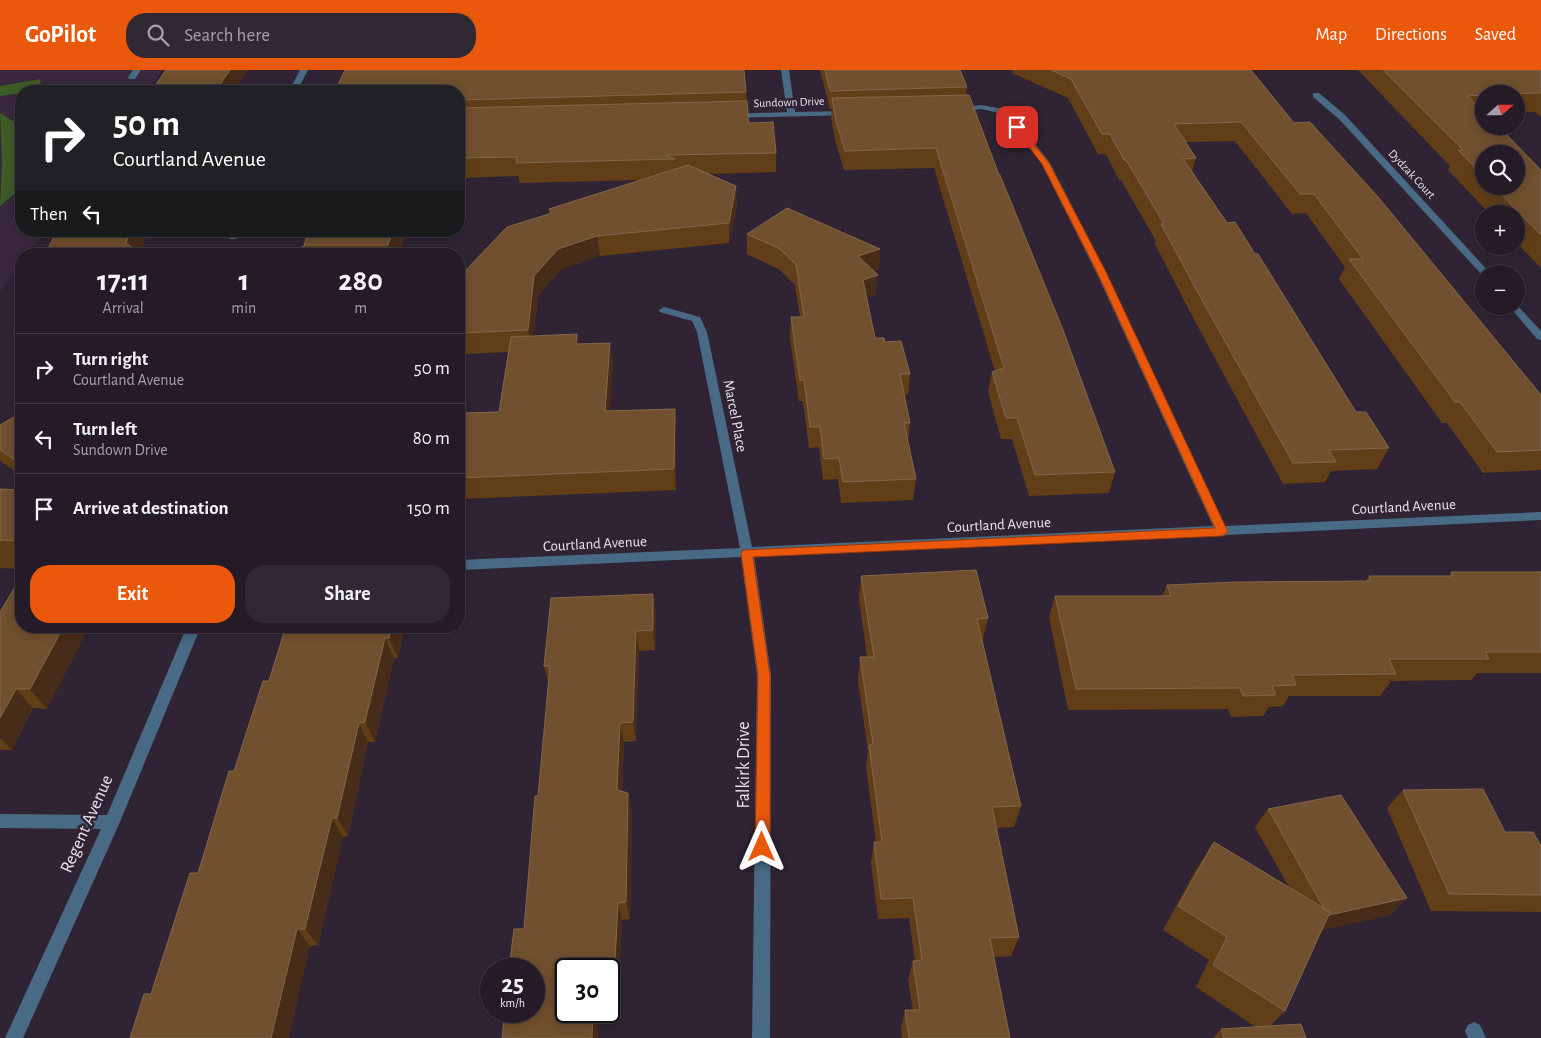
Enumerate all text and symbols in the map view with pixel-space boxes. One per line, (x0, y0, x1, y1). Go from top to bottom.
search box (126, 13, 476, 58)
icon: search (144, 21, 172, 49)
text: GoPilot (25, 23, 96, 47)
text: Search here (184, 26, 270, 45)
text: Map (1316, 26, 1347, 44)
text: Directions (1375, 26, 1447, 44)
text: Saved (1475, 26, 1516, 44)
north arrow (1475, 85, 1525, 135)
map controls (1475, 85, 1525, 315)
street label: Sundown Drive (753, 95, 825, 109)
icon: right (30, 105, 95, 170)
pin (996, 106, 1038, 148)
text: 50 m (113, 107, 180, 142)
icon: arrive (1003, 113, 1031, 141)
button: search (1475, 145, 1525, 195)
street label: Dydzak Court (1386, 147, 1438, 202)
text: Courtland Avenue (113, 148, 266, 170)
icon: left (78, 200, 106, 228)
text: Then (30, 205, 68, 224)
button: + (1475, 205, 1525, 255)
button: − (1475, 265, 1525, 315)
text: 17:11 (97, 266, 149, 296)
text: 1 (238, 266, 249, 296)
text: 280 (338, 266, 383, 296)
text: Arrival (103, 300, 144, 316)
text: min (231, 300, 256, 316)
text: m (354, 300, 367, 316)
text: Turn right (73, 350, 148, 369)
icon: right (30, 355, 58, 383)
text: 50 m (414, 359, 450, 378)
text: Courtland Avenue (73, 372, 184, 388)
street label: Marcel Place (721, 379, 749, 453)
text: Turn left (73, 420, 137, 439)
icon: left (30, 425, 58, 453)
text: 80 m (413, 429, 450, 448)
text: Sundown Drive (73, 442, 168, 458)
icon: arrive (30, 495, 58, 523)
street label: Courtland Avenue (1352, 497, 1456, 517)
text: Arrive at destination (73, 499, 229, 518)
text: 150 m (407, 499, 450, 518)
street label: Courtland Avenue (947, 515, 1051, 535)
street label: Courtland Avenue (543, 534, 647, 554)
button: Exit (30, 565, 235, 623)
button: Share (245, 565, 450, 623)
street label: Falkirk Drive (735, 721, 753, 809)
street label: Regent Avenue (57, 772, 117, 876)
position arrow (735, 820, 787, 872)
speed limit sign: 30 (555, 958, 620, 1023)
text: 25 (501, 972, 524, 997)
text: km/h (500, 997, 525, 1009)

